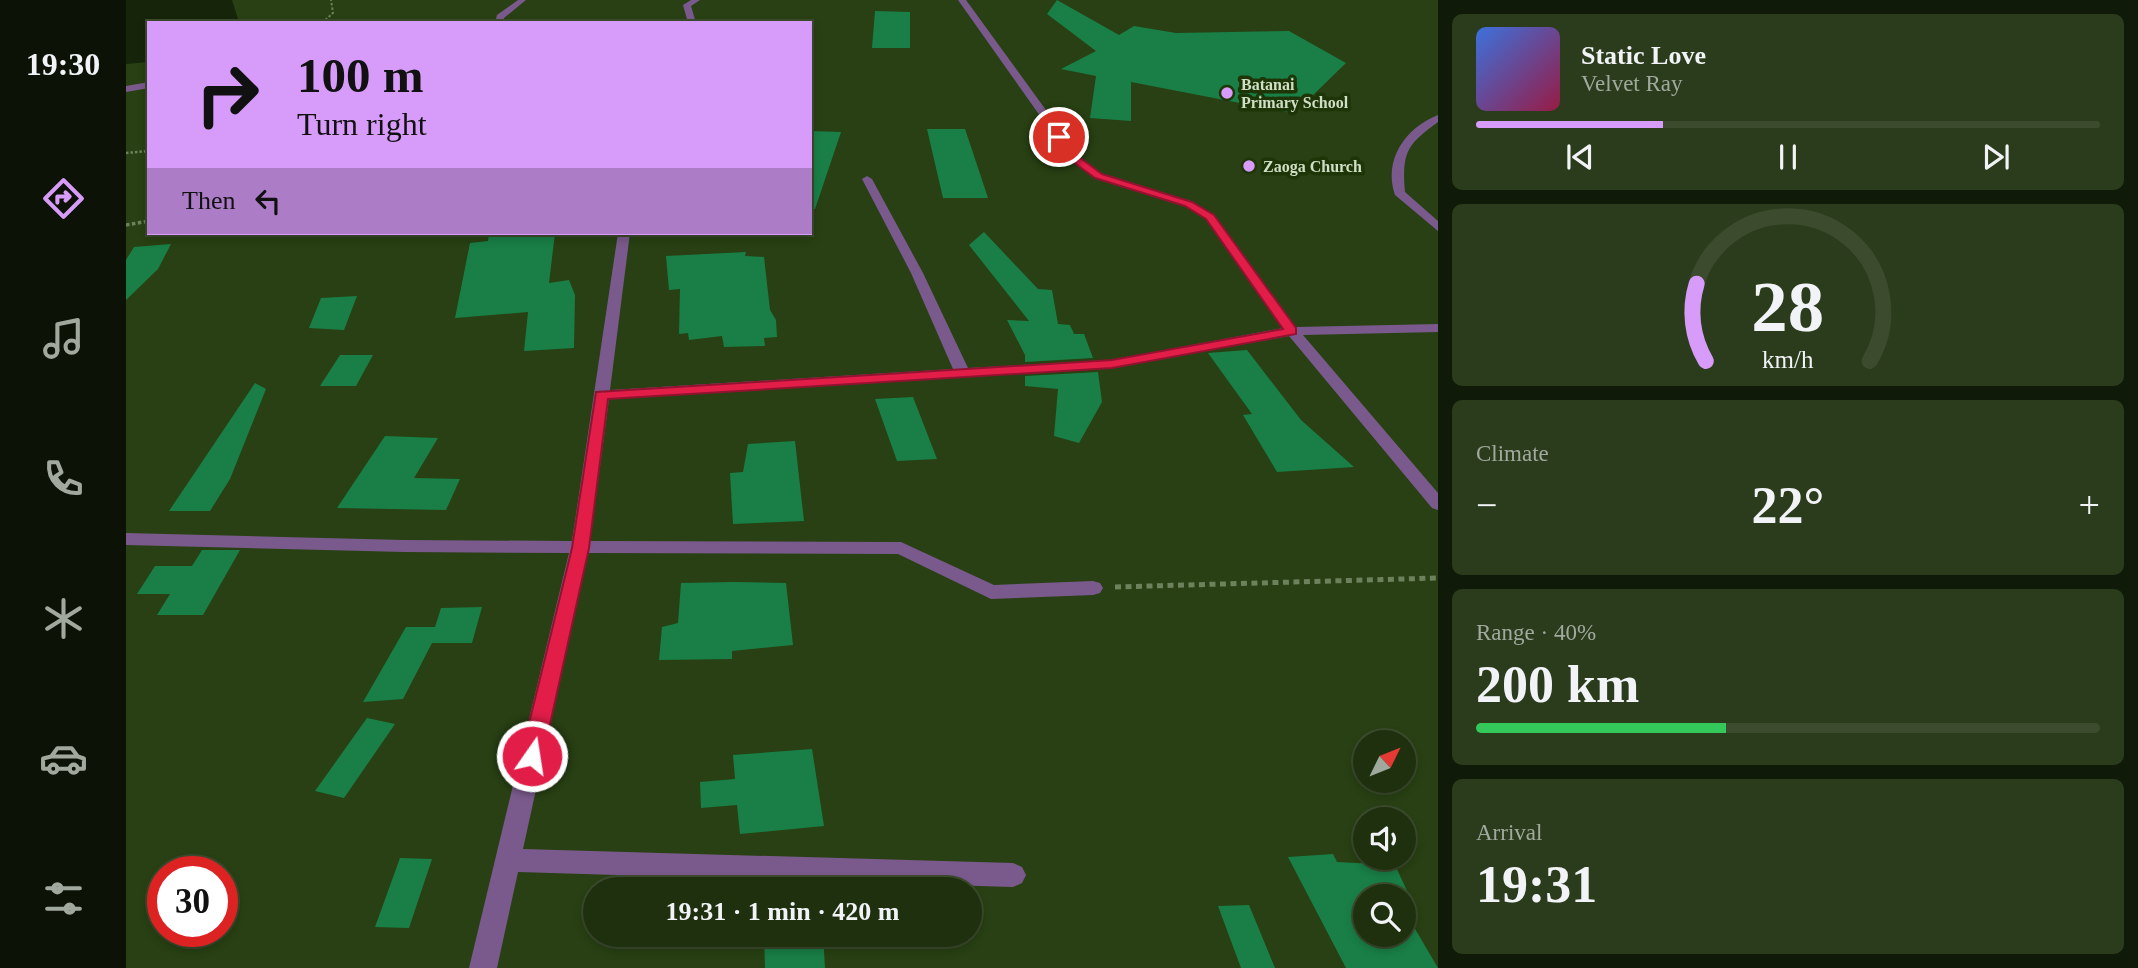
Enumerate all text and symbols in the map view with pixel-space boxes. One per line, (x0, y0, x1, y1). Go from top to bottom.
text: Static Love (1581, 41, 1706, 70)
text: 19:30 (26, 46, 100, 82)
text: 100 m (297, 48, 424, 103)
icon: right (182, 49, 273, 140)
text: Velvet Ray (1581, 71, 1683, 96)
place label: Batanai Primary School (1241, 76, 1349, 112)
marker: Batanai Primary School (1219, 85, 1235, 101)
text: Turn right (297, 106, 427, 142)
pin (1029, 107, 1089, 167)
icon: arrive (1040, 118, 1078, 156)
icon: previous (1561, 138, 1599, 176)
icon: pause (1769, 138, 1807, 176)
icon: next (1977, 138, 2015, 176)
marker: Zaoga Church (1241, 158, 1257, 174)
place label: Zaoga Church (1263, 158, 1362, 176)
icon: directions (39, 174, 88, 223)
icon: left (249, 182, 287, 220)
text: Then (182, 186, 235, 215)
text: 28 (1752, 266, 1824, 347)
icon: music (39, 314, 88, 363)
text: km/h (1762, 345, 1814, 372)
text: Climate (1476, 441, 1549, 466)
icon: phone (39, 454, 88, 503)
text: 22° (1752, 477, 1824, 534)
text: − (1476, 484, 1497, 526)
text: + (2079, 484, 2100, 526)
icon: climate (39, 594, 88, 643)
text: Range · 40% (1476, 620, 1596, 645)
text: 200 km (1476, 656, 1639, 713)
position arrow (495, 719, 569, 793)
north arrow (1353, 730, 1416, 793)
map controls (1353, 730, 1416, 947)
icon: car (39, 734, 88, 783)
button: sound (1353, 807, 1416, 870)
text: Arrival (1476, 820, 1542, 845)
speed limit sign: 30 (147, 856, 238, 947)
text: 19:31 (1476, 856, 1597, 913)
icon: filters (39, 874, 88, 923)
button: search (1353, 884, 1416, 947)
text: 19:31 · 1 min · 420 m (666, 897, 900, 926)

